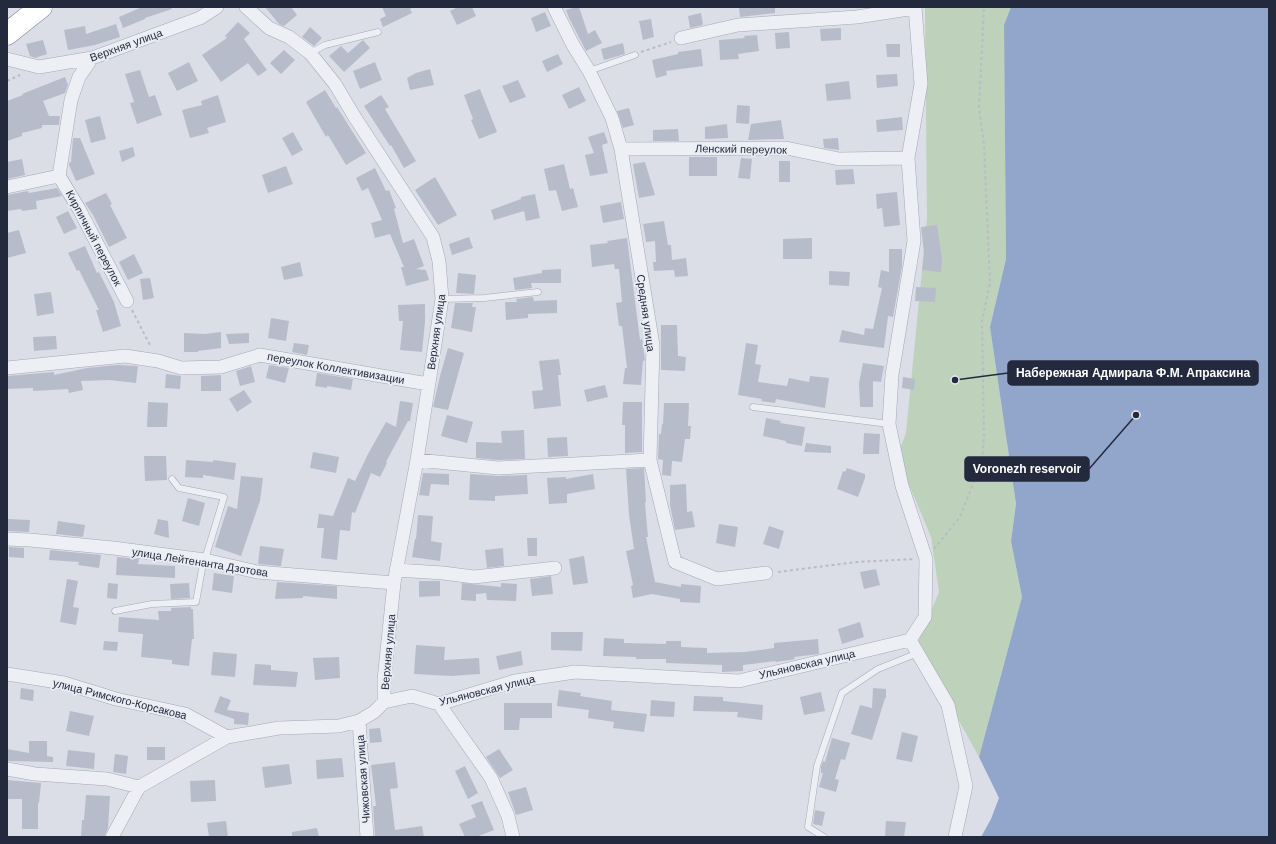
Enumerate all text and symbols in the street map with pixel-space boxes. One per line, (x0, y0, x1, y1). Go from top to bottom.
street label: Верхняя улица (88, 26, 165, 64)
street label: Ленский переулок (695, 142, 787, 156)
street label: Кирпичный переулок (64, 188, 124, 288)
street label: Средняя улица (635, 274, 657, 353)
street label: Верхняя улица (425, 293, 447, 371)
street label: переулок Коллективизации (266, 350, 406, 386)
callout: Набережная Адмирала Ф.М. Апраксина (1008, 361, 1258, 385)
text: Набережная Адмирала Ф.М. Апраксина (1016, 366, 1250, 380)
callout: Voronezh reservoir (965, 457, 1089, 481)
text: Voronezh reservoir (973, 462, 1082, 476)
street label: улица Лейтенанта Дзотова (131, 545, 270, 579)
street label: Верхняя улица (379, 613, 397, 690)
street label: Ульяновская улица (758, 647, 857, 681)
street label: Ульяновская улица (438, 672, 537, 708)
street label: улица Римского-Корсакова (52, 677, 189, 722)
street label: Чижовская улица (354, 734, 372, 824)

